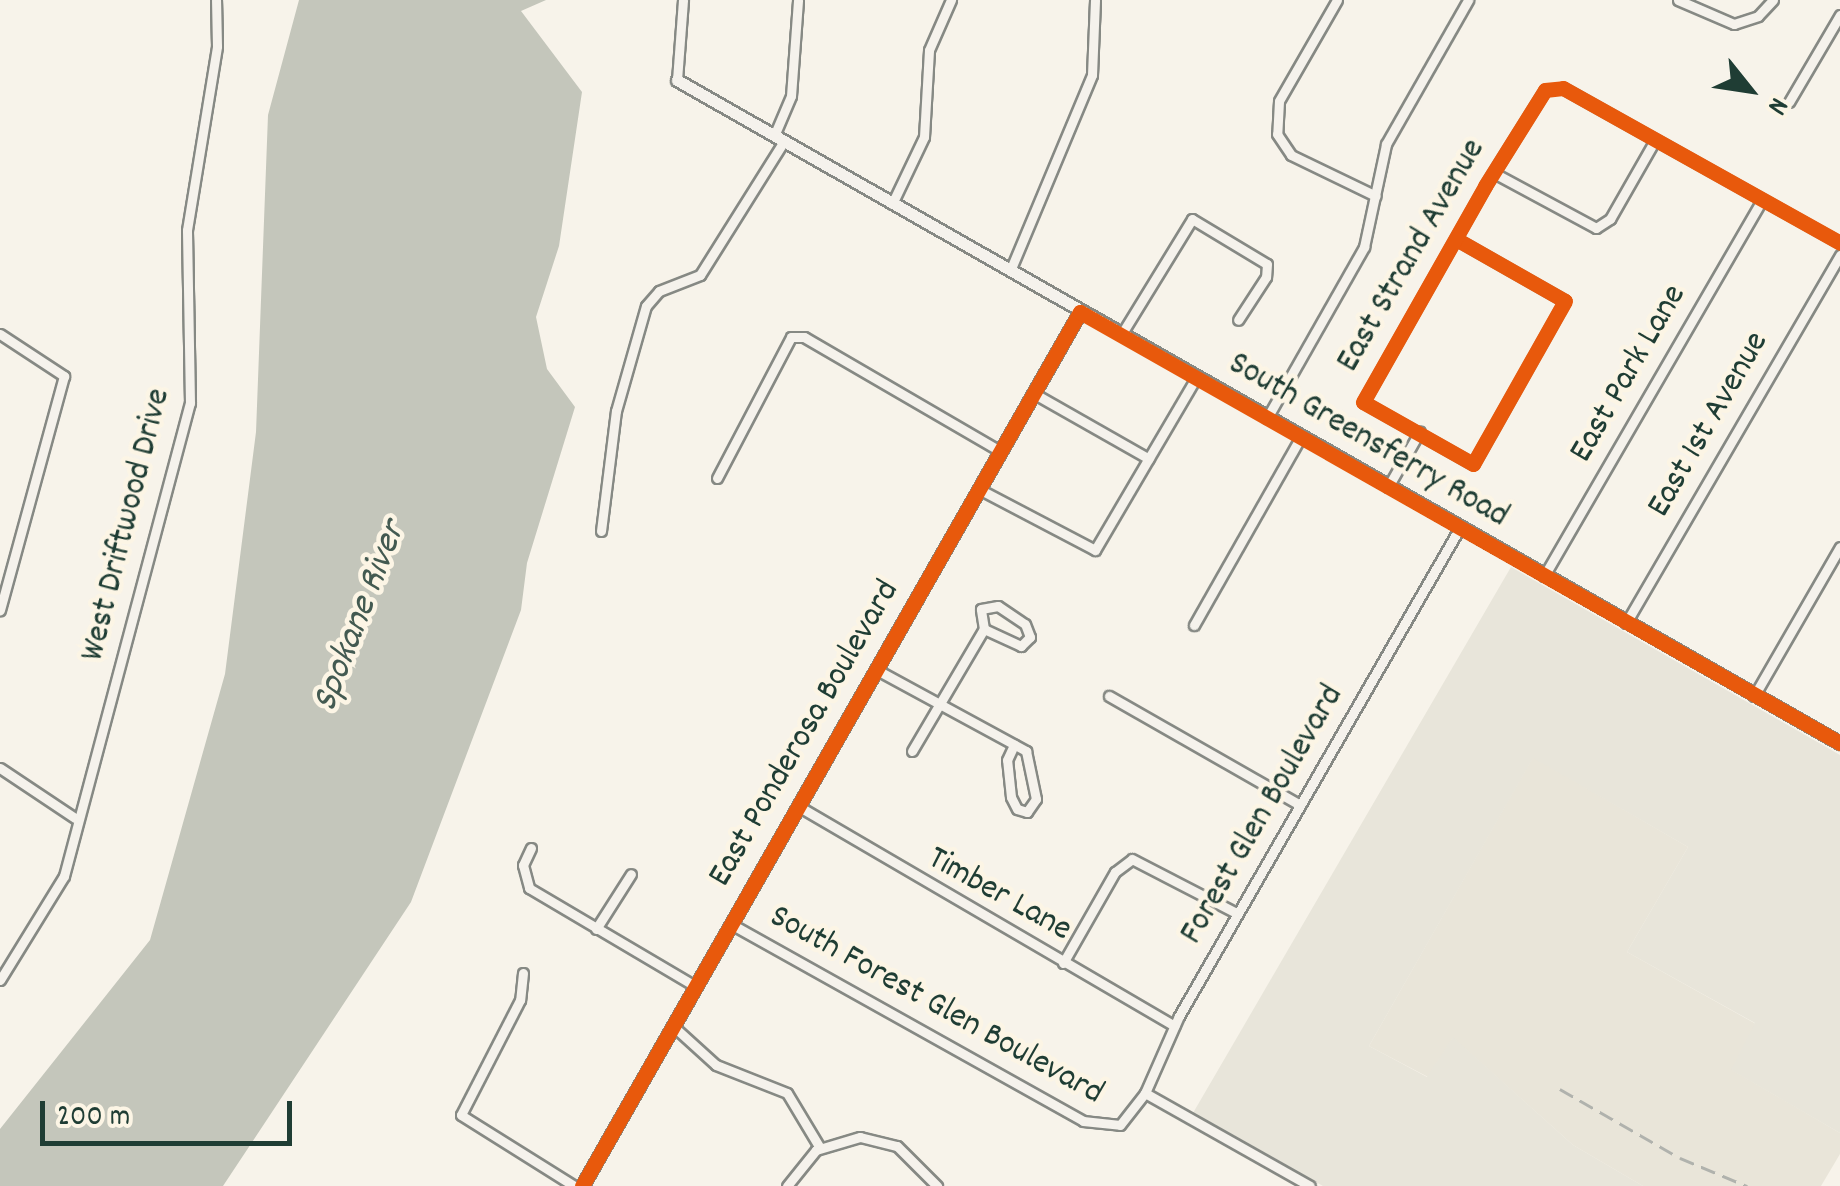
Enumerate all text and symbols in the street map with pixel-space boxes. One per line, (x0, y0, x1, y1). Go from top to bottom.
north arrow (1700, 40, 1800, 140)
text: N (1755, 89, 1797, 121)
street label: East Strand Avenue (1328, 132, 1496, 380)
street label: East Park Lane (1561, 278, 1697, 470)
street label: East 1st Avenue (1639, 325, 1779, 525)
street label: South Greensferry Road (1220, 344, 1516, 538)
street label: West Driftwood Drive (73, 384, 181, 666)
water label: Spokane River (304, 516, 418, 718)
street label: East Ponderosa Boulevard (700, 573, 910, 895)
street label: Forest Glen Boulevard (1172, 678, 1354, 952)
street label: Timber Lane (920, 838, 1078, 952)
street label: South Forest Glen Boulevard (762, 897, 1110, 1115)
scale bar (45, 1081, 298, 1143)
text: 200 m (57, 1097, 130, 1140)

